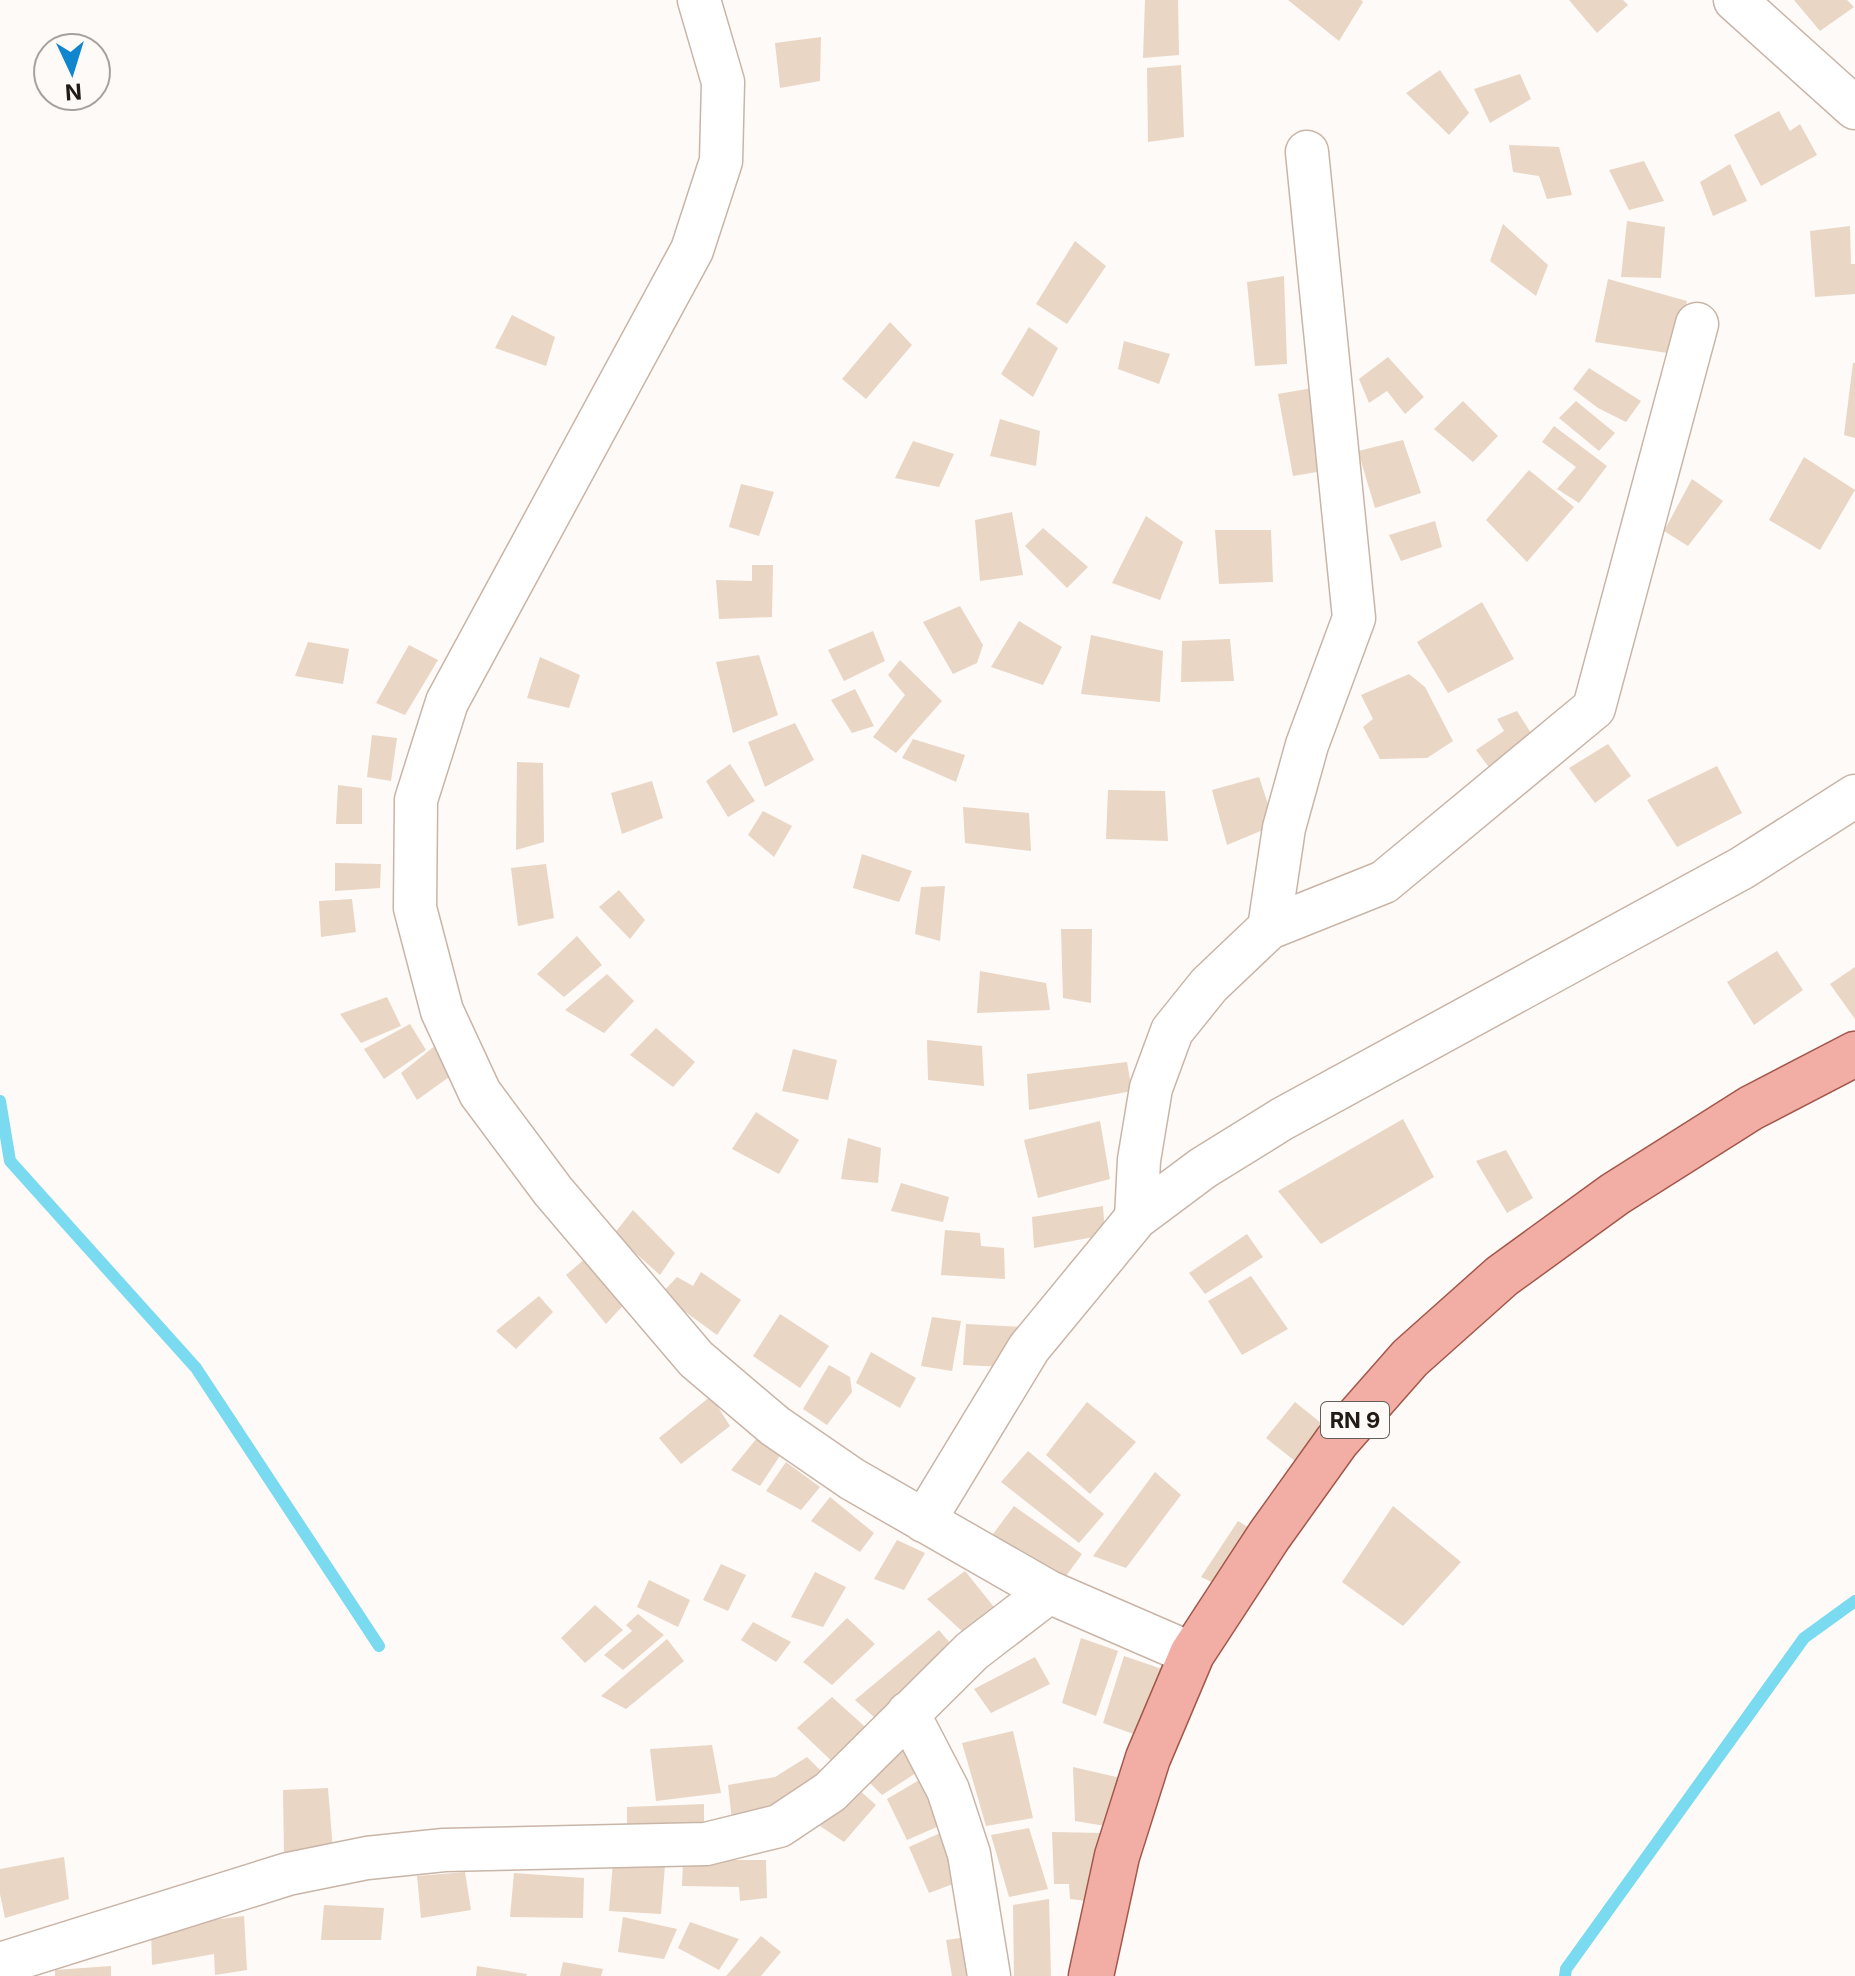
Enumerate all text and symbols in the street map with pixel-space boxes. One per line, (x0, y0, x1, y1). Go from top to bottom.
north arrow (32, 32, 112, 112)
text: N (64, 78, 83, 106)
road number: RN 9 (1321, 1402, 1389, 1438)

